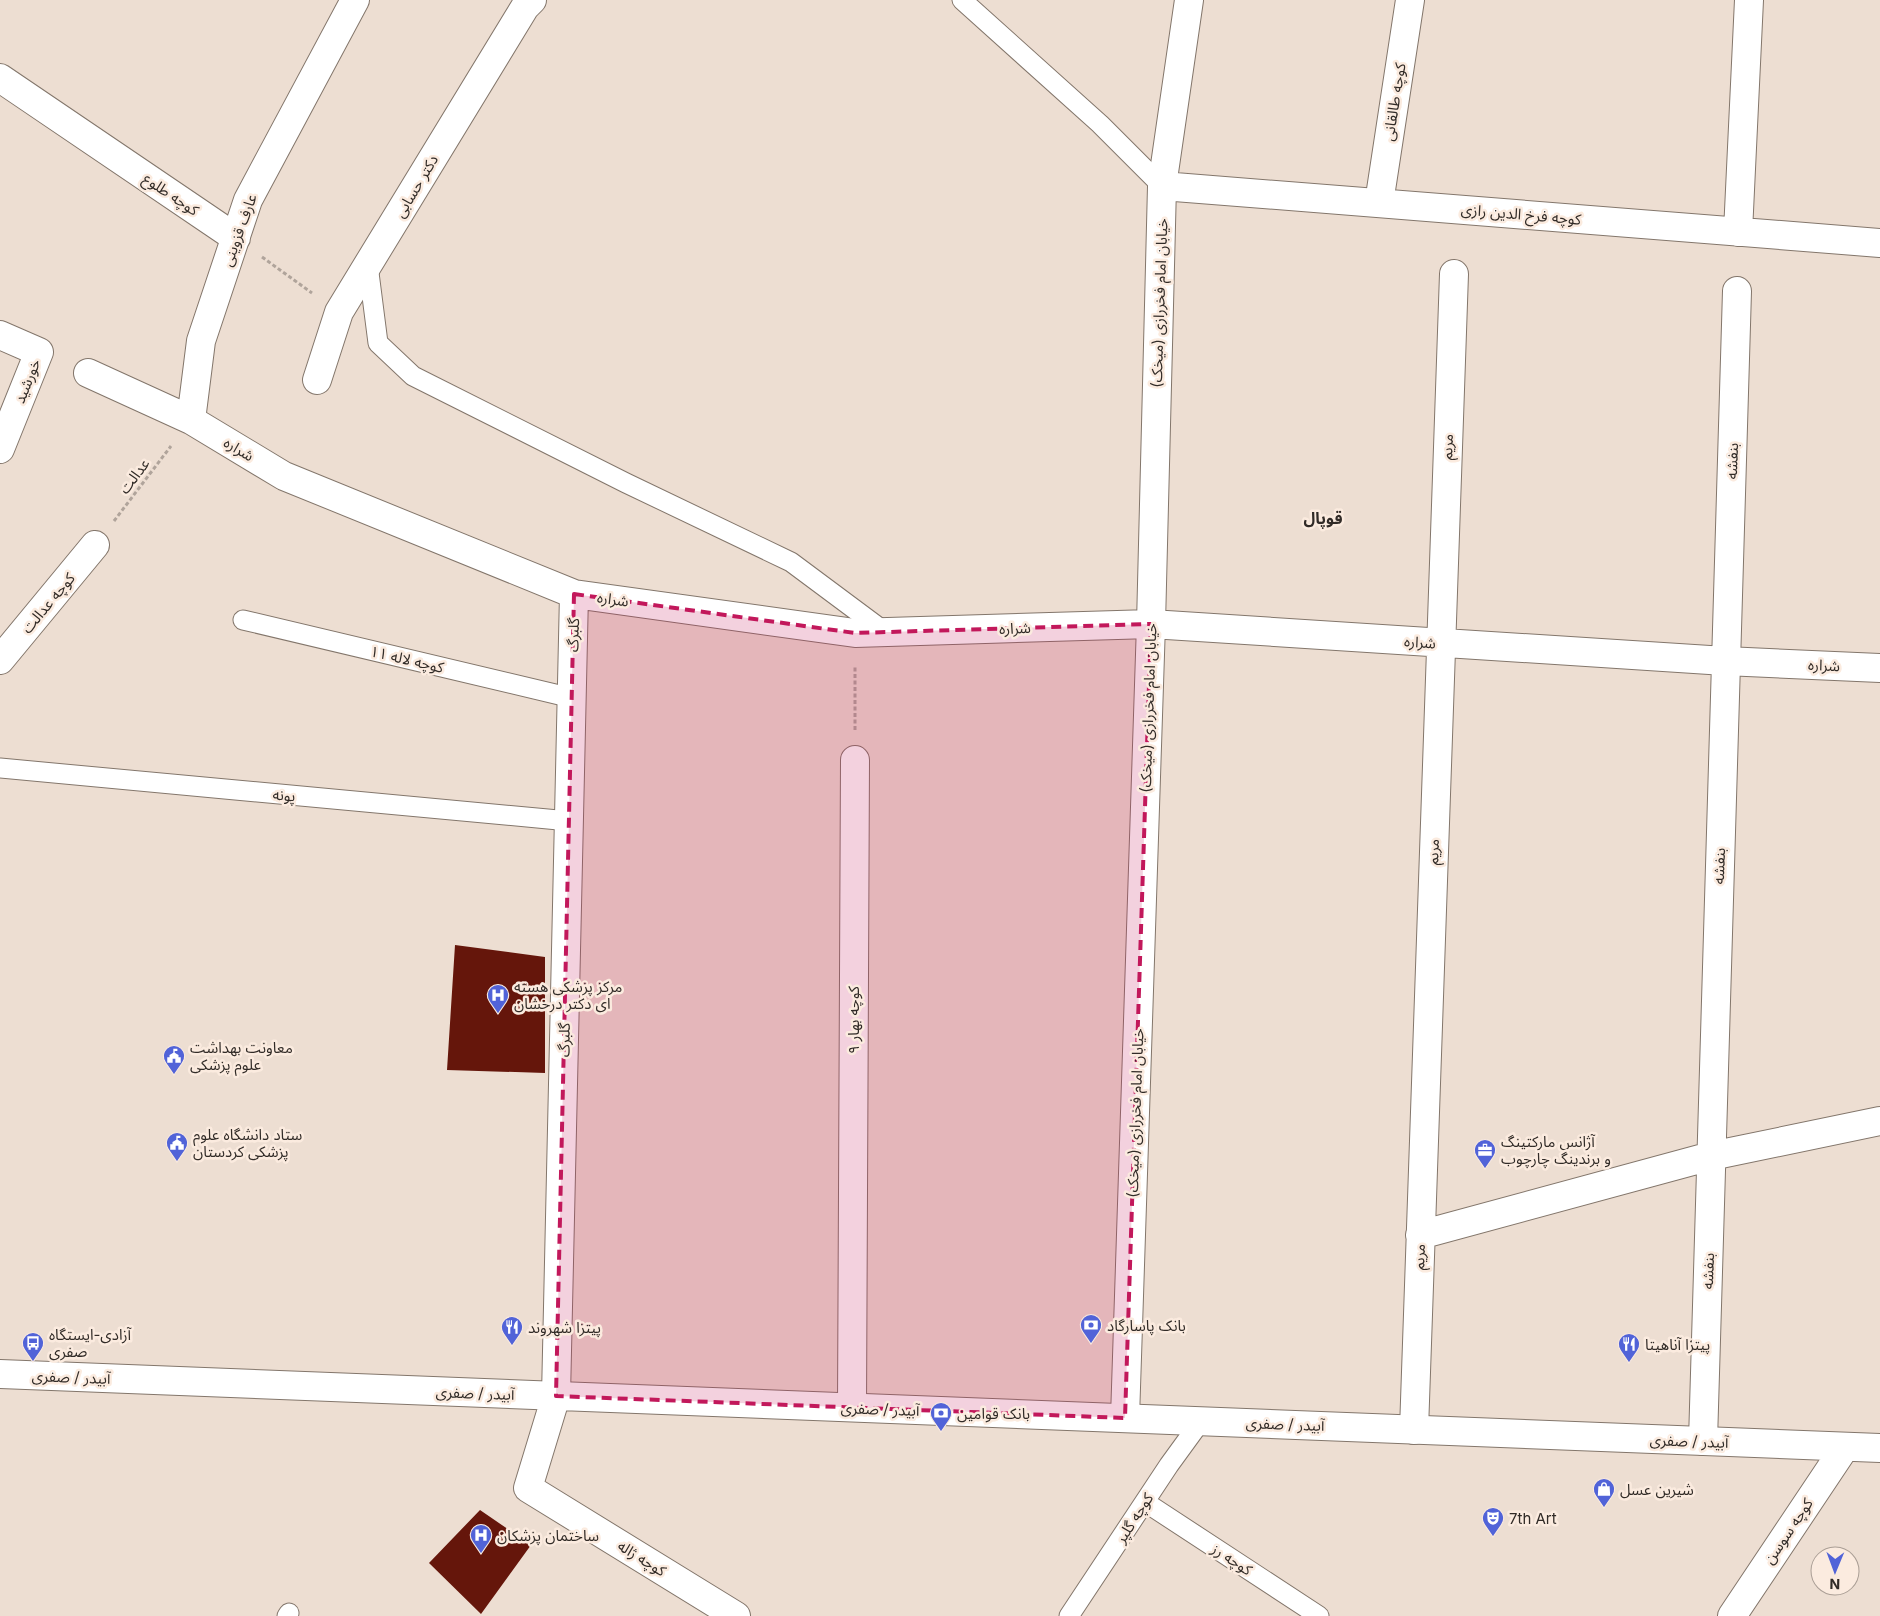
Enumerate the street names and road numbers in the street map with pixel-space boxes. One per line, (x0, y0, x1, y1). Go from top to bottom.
street label: کوچه طالقانی (1378, 61, 1411, 143)
street label: دکتر حسابی (390, 151, 442, 221)
street label: کوچه طلوع (138, 169, 203, 222)
street label: عارف قزوینی (217, 191, 261, 269)
street label: کوچه فرخ الدین رازی (1460, 199, 1583, 232)
street label: خیابان امام فخررازی (میخک) (1147, 218, 1173, 388)
street label: خورشید (10, 356, 45, 406)
street label: شراره (220, 433, 258, 465)
street label: مریم (1437, 434, 1459, 461)
street label: بنفشه (1722, 442, 1742, 480)
street label: عدالت (115, 454, 154, 497)
street label: کوچه عدالت (17, 568, 80, 638)
street label: شراره (596, 587, 630, 611)
street label: گلبرگ (563, 617, 583, 652)
street label: شراره (999, 618, 1031, 638)
street label: خیابان امام فخررازی (میخک) (1136, 623, 1162, 793)
street label: شراره (1403, 631, 1437, 653)
street label: کوچه لاله ۱۱ (368, 641, 446, 678)
street label: شراره (1808, 655, 1841, 675)
street label: پونه (272, 785, 296, 807)
street label: مریم (1423, 839, 1445, 866)
street label: بنفشه (1709, 847, 1729, 885)
street label: کوچه بهار ۹ (844, 985, 864, 1054)
street label: گلبرگ (554, 1022, 574, 1057)
street label: خیابان امام فخررازی (میخک) (1123, 1028, 1149, 1198)
street label: مریم (1409, 1244, 1431, 1271)
street label: بنفشه (1698, 1252, 1718, 1290)
street label: آبیدر / صفری (31, 1366, 111, 1388)
street label: آبیدر / صفری (435, 1382, 515, 1404)
street label: آبیدر / صفری (840, 1398, 920, 1420)
street label: آبیدر / صفری (1245, 1413, 1325, 1435)
street label: آبیدر / صفری (1649, 1430, 1729, 1452)
street label: کوچه گلپر (1110, 1489, 1159, 1548)
street label: کوچه سوسن (1759, 1494, 1818, 1568)
street label: کوچه ژاله (614, 1536, 670, 1582)
street label: کوچه رز (1207, 1538, 1257, 1580)

